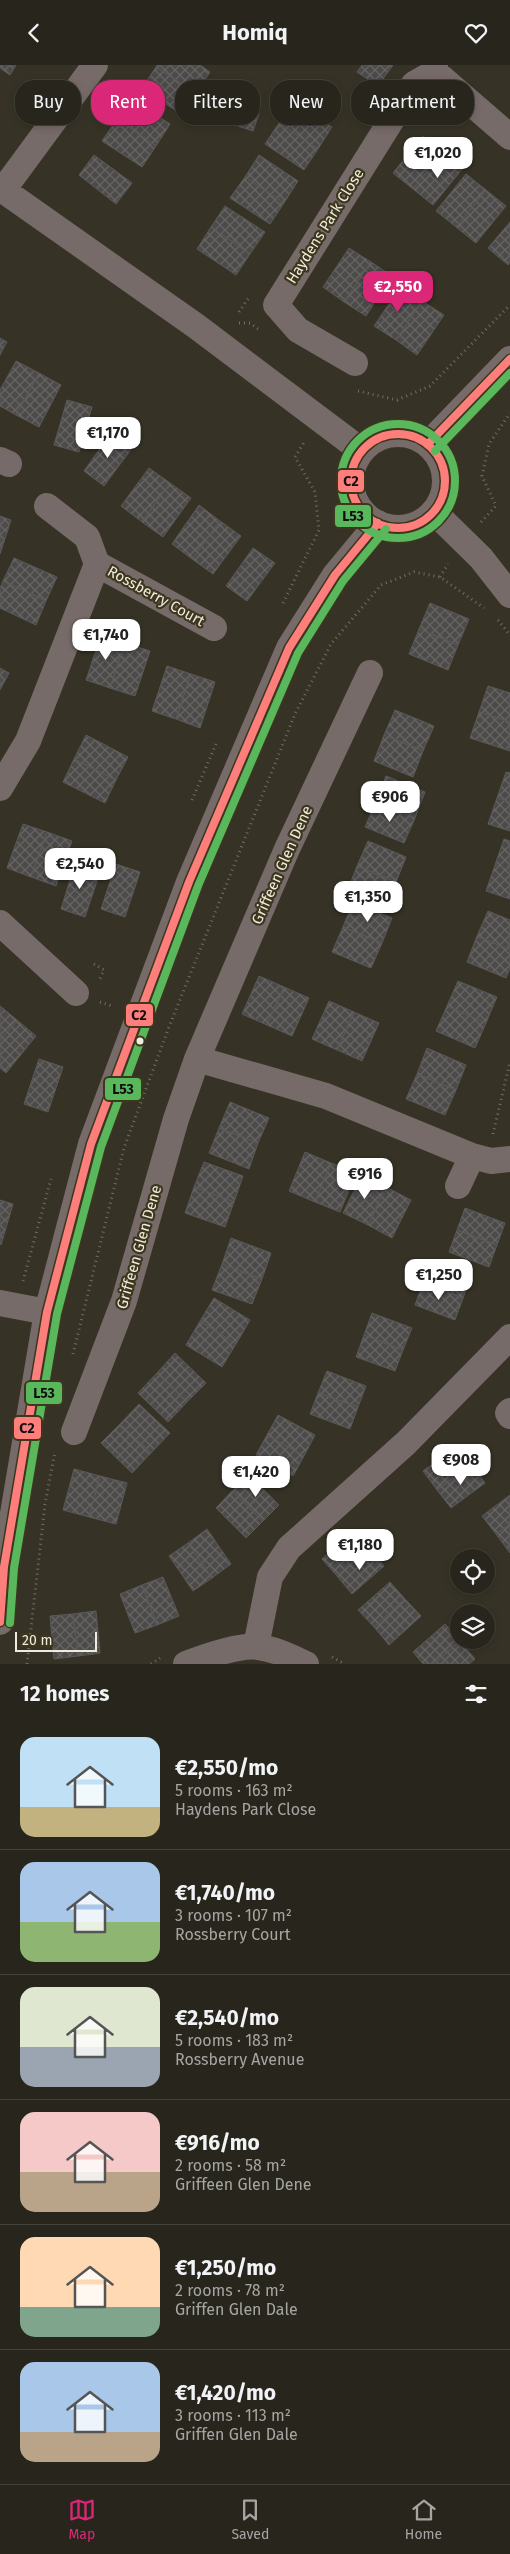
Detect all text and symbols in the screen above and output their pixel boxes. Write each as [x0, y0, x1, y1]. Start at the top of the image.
icon: back [20, 19, 48, 47]
text: Homiq [222, 19, 288, 46]
icon: heart [462, 19, 490, 47]
chip: Buy [15, 80, 81, 125]
chip: Rent [91, 80, 165, 125]
chip: Filters [175, 80, 260, 125]
chip: New [270, 80, 341, 125]
chip: Apartment [351, 80, 474, 125]
pin: €1,020 [397, 137, 479, 179]
text: €1,020 [415, 143, 461, 162]
street label: Haydens Park Close [282, 165, 368, 287]
pin: €2,550 [357, 271, 439, 313]
text: €2,550 [374, 277, 422, 296]
pin: €1,170 [67, 417, 149, 459]
text: €1,170 [87, 423, 129, 442]
line badge: C2 [337, 469, 365, 493]
text: C2 [343, 473, 359, 490]
line badge: L53 [334, 504, 372, 528]
text: L53 [342, 508, 364, 525]
street label: Rossberry Court [104, 562, 208, 630]
pin: €1,740 [65, 619, 147, 661]
text: €1,740 [83, 625, 129, 644]
pin: €906 [360, 781, 420, 823]
text: €906 [372, 787, 408, 806]
street label: Griffeen Glen Dene [248, 803, 316, 927]
pin: €2,540 [39, 847, 121, 890]
text: €2,540 [56, 854, 104, 873]
pin: €1,350 [327, 881, 409, 923]
text: €1,350 [345, 887, 391, 906]
line badge: C2 [125, 1003, 154, 1027]
text: C2 [131, 1007, 147, 1024]
unlabelled marker [135, 1036, 145, 1046]
line badge: L53 [104, 1077, 142, 1101]
text: L53 [112, 1081, 134, 1098]
pin: €916 [335, 1157, 395, 1200]
text: €916 [348, 1164, 382, 1183]
street label: Griffeen Glen Dene [113, 1183, 165, 1311]
pin: €1,250 [398, 1259, 480, 1301]
text: €1,250 [416, 1265, 462, 1284]
line badge: L53 [25, 1381, 63, 1405]
text: L53 [33, 1385, 55, 1402]
line badge: C2 [13, 1416, 42, 1440]
text: C2 [19, 1420, 35, 1437]
pin: €908 [431, 1443, 491, 1486]
text: €908 [443, 1450, 479, 1469]
pin: €1,420 [215, 1455, 297, 1498]
text: €1,420 [233, 1462, 279, 1481]
pin: €1,180 [319, 1529, 401, 1571]
text: €1,180 [338, 1535, 382, 1554]
map controls [450, 1549, 495, 1649]
button: locate [450, 1549, 495, 1594]
button: layers [450, 1604, 495, 1649]
scale bar [15, 1629, 98, 1652]
text: 20 m [22, 1632, 52, 1649]
icon: filters [462, 1680, 490, 1708]
text: 12 homes [20, 1681, 109, 1707]
text: €2,550/mo [175, 1755, 278, 1781]
icon: home [60, 1757, 120, 1817]
text: 5 rooms · 163 m² [175, 1781, 293, 1800]
text: Haydens Park Close [175, 1800, 316, 1819]
text: €1,740/mo [175, 1880, 275, 1906]
icon: home [60, 1882, 120, 1942]
text: 3 rooms · 107 m² [175, 1906, 292, 1925]
text: Rossberry Court [175, 1925, 291, 1944]
text: €2,540/mo [175, 2005, 279, 2031]
icon: home [60, 2007, 120, 2067]
text: 5 rooms · 183 m² [175, 2031, 293, 2050]
text: Rossberry Avenue [175, 2050, 304, 2069]
text: €916/mo [175, 2130, 260, 2156]
icon: home [60, 2132, 120, 2192]
text: 2 rooms · 58 m² [175, 2156, 286, 2175]
text: Griffeen Glen Dene [175, 2175, 312, 2194]
text: €1,250/mo [175, 2255, 276, 2281]
icon: home [60, 2257, 120, 2317]
text: 2 rooms · 78 m² [175, 2281, 285, 2300]
text: Griffen Glen Dale [175, 2300, 298, 2319]
text: €1,420/mo [175, 2380, 276, 2406]
icon: home [60, 2382, 120, 2442]
text: 3 rooms · 113 m² [175, 2406, 291, 2425]
text: Griffen Glen Dale [175, 2425, 298, 2444]
tab: Map [68, 2496, 96, 2543]
tab: Saved [231, 2496, 269, 2543]
tab: Home [405, 2496, 442, 2543]

